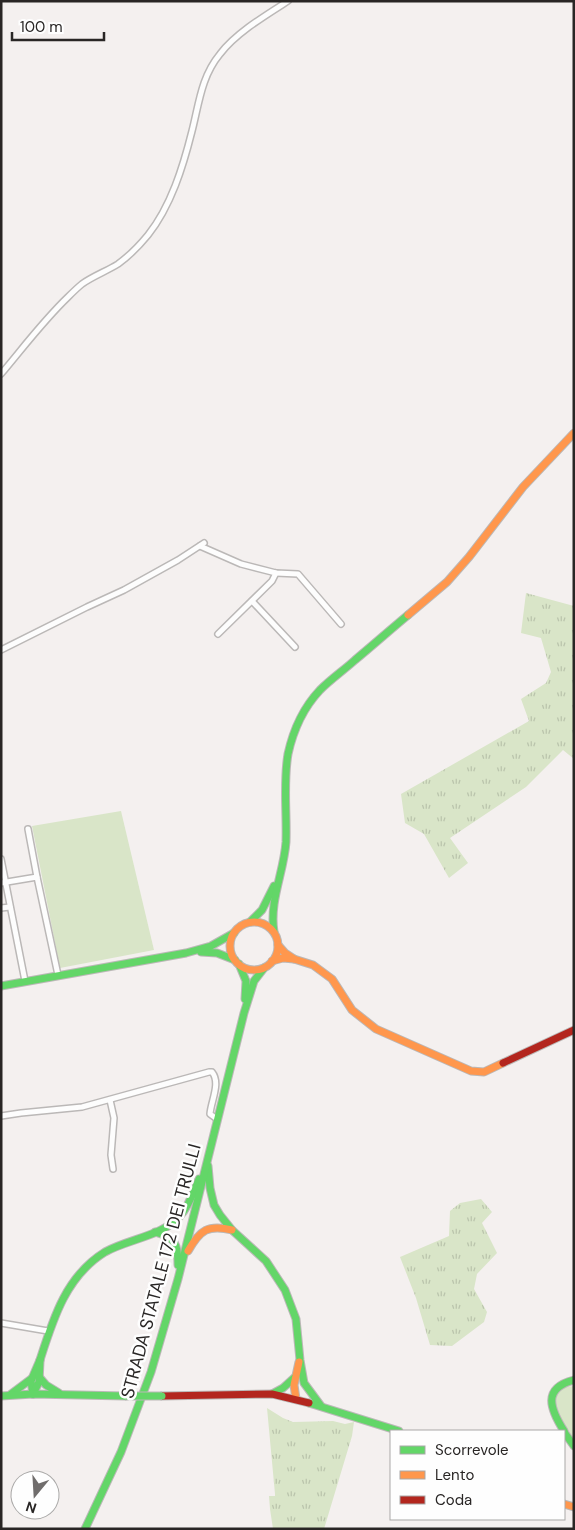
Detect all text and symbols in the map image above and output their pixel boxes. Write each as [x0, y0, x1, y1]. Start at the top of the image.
scale bar [12, 10, 105, 42]
text: 100 m [20, 17, 63, 37]
street label: STRADA STATALE 172 DEI TRULLI [115, 1141, 207, 1401]
legend [390, 1430, 565, 1520]
text: Scorrevole [435, 1440, 509, 1460]
text: Lento [435, 1465, 474, 1485]
north arrow [10, 1470, 60, 1520]
text: Coda [435, 1490, 472, 1510]
text: N [23, 1497, 39, 1518]

